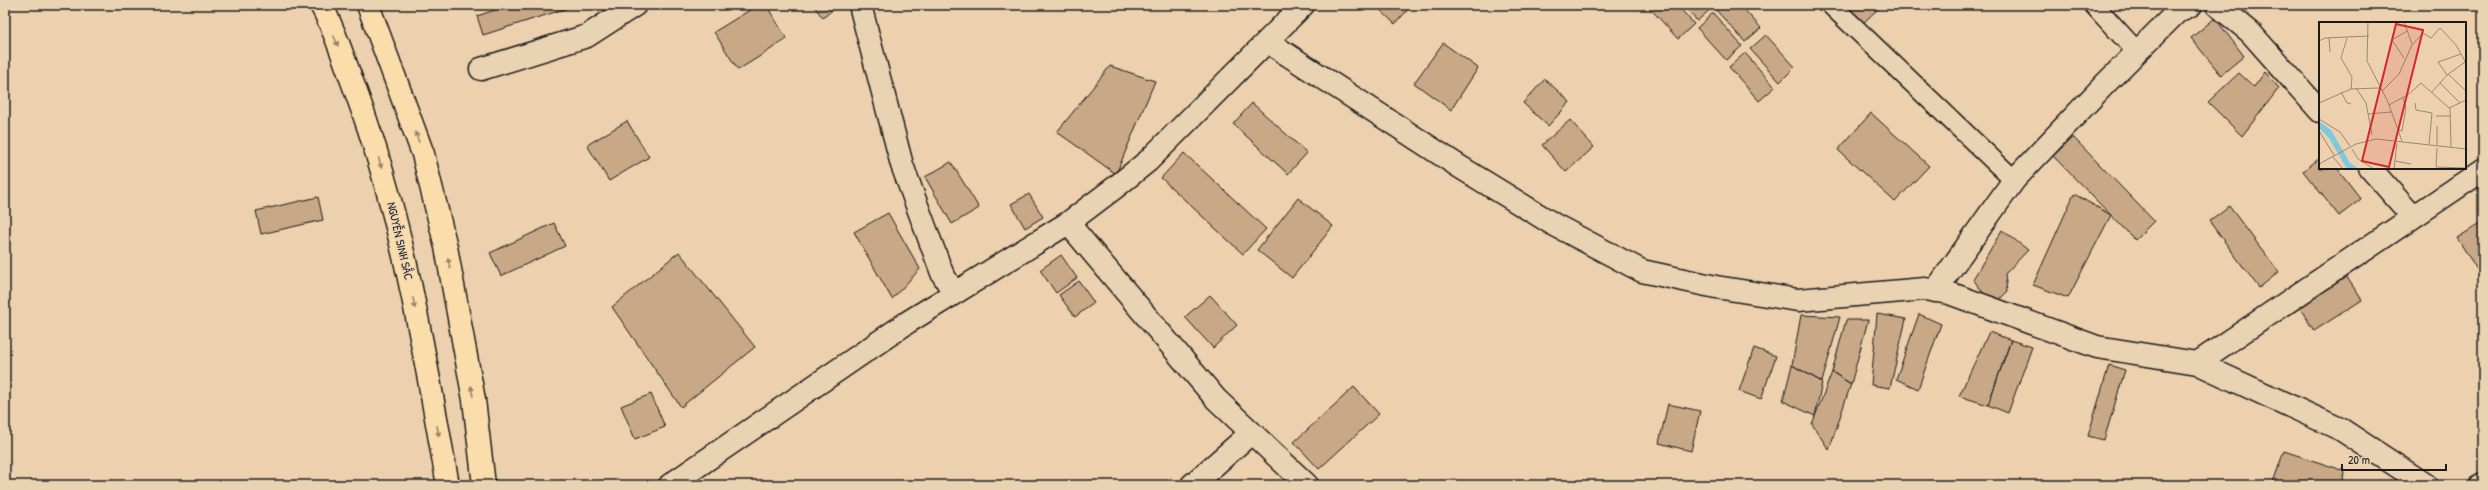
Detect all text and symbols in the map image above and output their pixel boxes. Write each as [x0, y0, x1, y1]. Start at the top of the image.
inset map [2319, 22, 2466, 169]
one-way arrow [334, 35, 340, 47]
one-way arrow [414, 131, 420, 143]
one-way arrow [377, 157, 383, 169]
street label: NGUYỄN SINH SẮC [383, 200, 418, 282]
one-way arrow [446, 257, 452, 269]
one-way arrow [412, 297, 418, 309]
one-way arrow [469, 385, 475, 397]
one-way arrow [435, 425, 441, 437]
scale bar [2342, 446, 2446, 472]
text: 20 m [2348, 451, 2370, 468]

